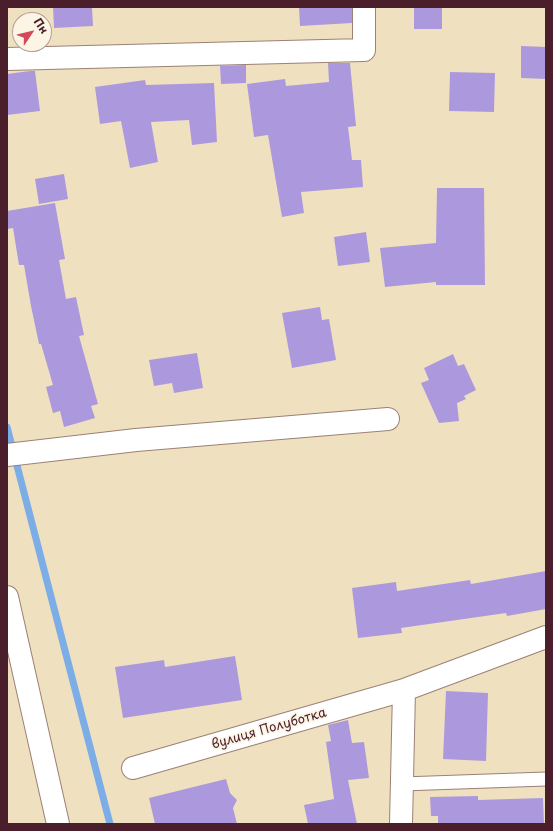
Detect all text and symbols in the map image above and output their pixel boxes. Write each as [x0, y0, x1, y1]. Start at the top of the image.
north arrow [12, 12, 52, 52]
text: Пн [30, 14, 53, 37]
street label: вулиця Полуботка [210, 705, 328, 753]

